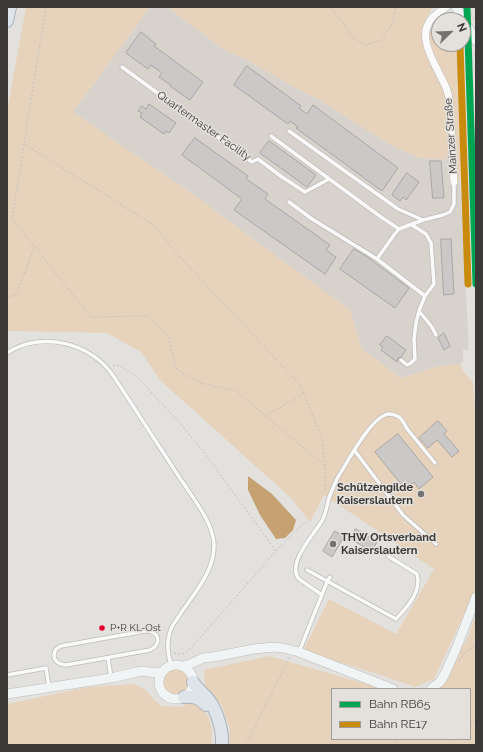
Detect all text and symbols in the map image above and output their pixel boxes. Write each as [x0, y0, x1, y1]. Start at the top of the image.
north arrow [431, 12, 471, 52]
text: N [454, 21, 469, 34]
street label: Quartermaster Facility [154, 89, 254, 163]
street label: Mainzer Straße [442, 98, 460, 174]
place label: Schützengilde Kaiserslautern [337, 481, 413, 507]
marker: Schützengilde Kaiserslautern [416, 489, 426, 499]
place label: THW Ortsverband Kaiserslautern [341, 531, 436, 557]
marker: THW Ortsverband Kaiserslautern [328, 539, 338, 549]
place label: P+R KL-Ost [110, 622, 161, 634]
marker: P+R KL-Ost [97, 623, 107, 633]
legend [331, 688, 471, 740]
text: Bahn RB65 [369, 697, 430, 711]
text: Bahn RE17 [369, 717, 427, 731]

